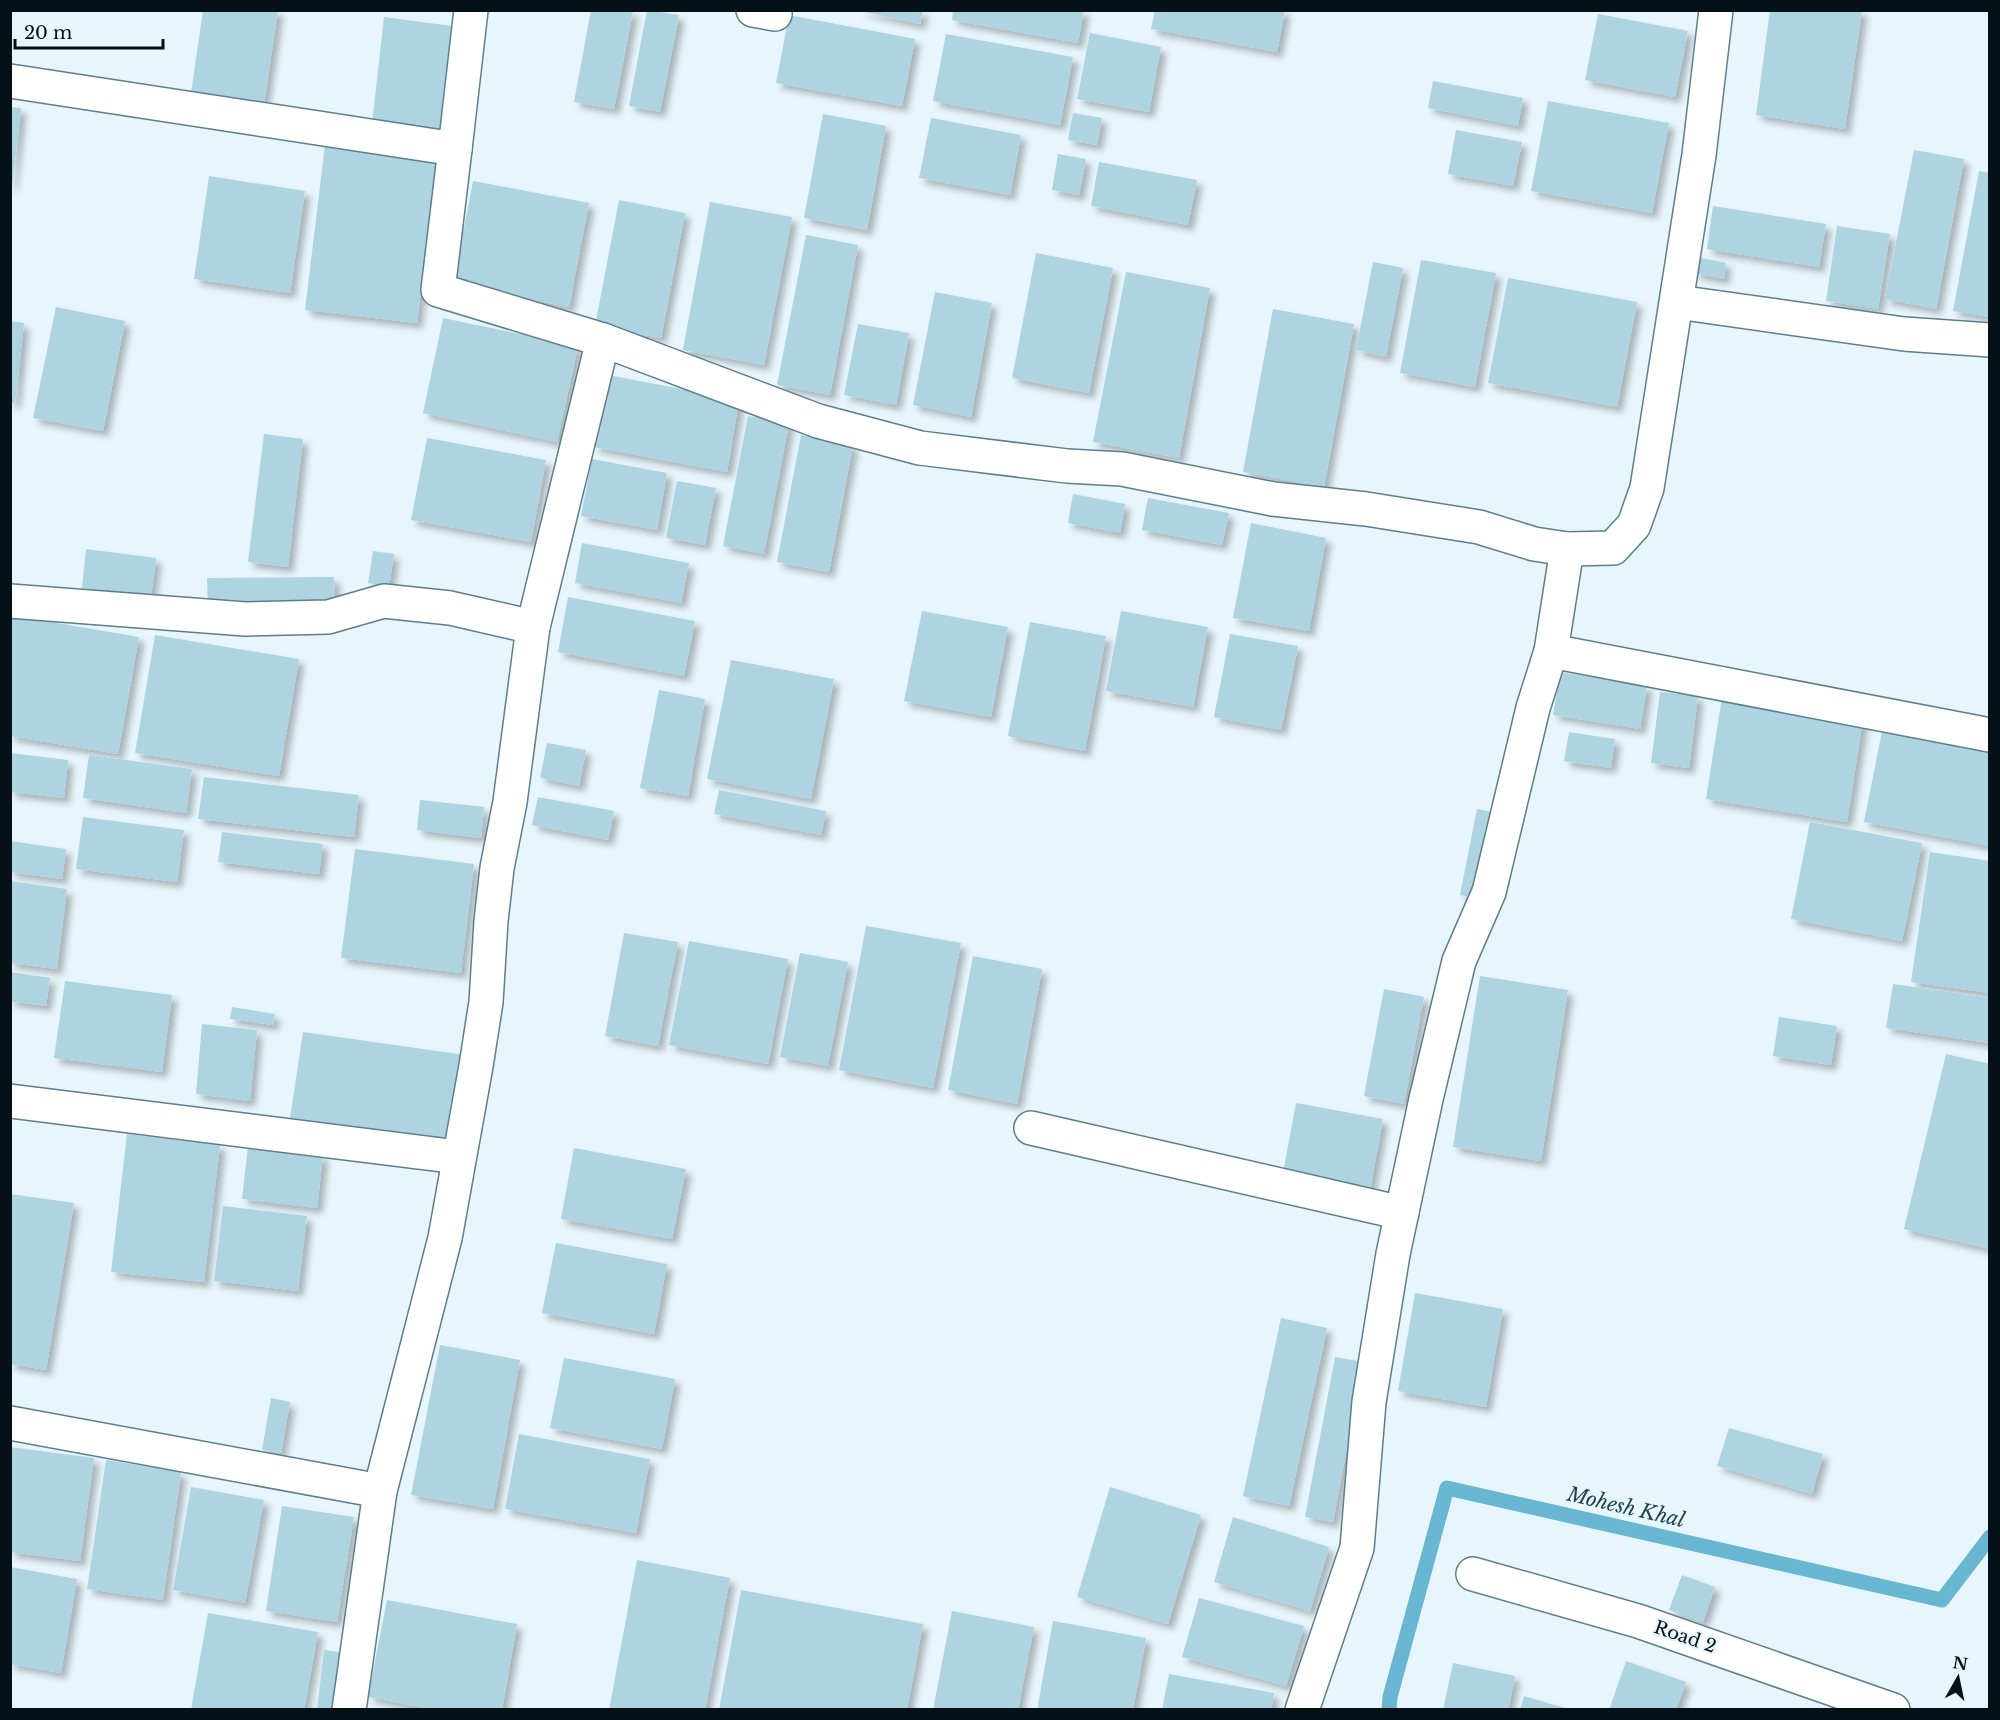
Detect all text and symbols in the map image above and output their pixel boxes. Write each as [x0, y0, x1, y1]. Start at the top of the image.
scale bar [15, 12, 164, 50]
text: 20 m [24, 22, 72, 44]
water label: Mohesh Khal [1564, 1482, 1688, 1532]
street label: Road 2 [1651, 1616, 1719, 1658]
north arrow [1928, 1648, 1988, 1708]
text: N [1951, 1652, 1969, 1674]

